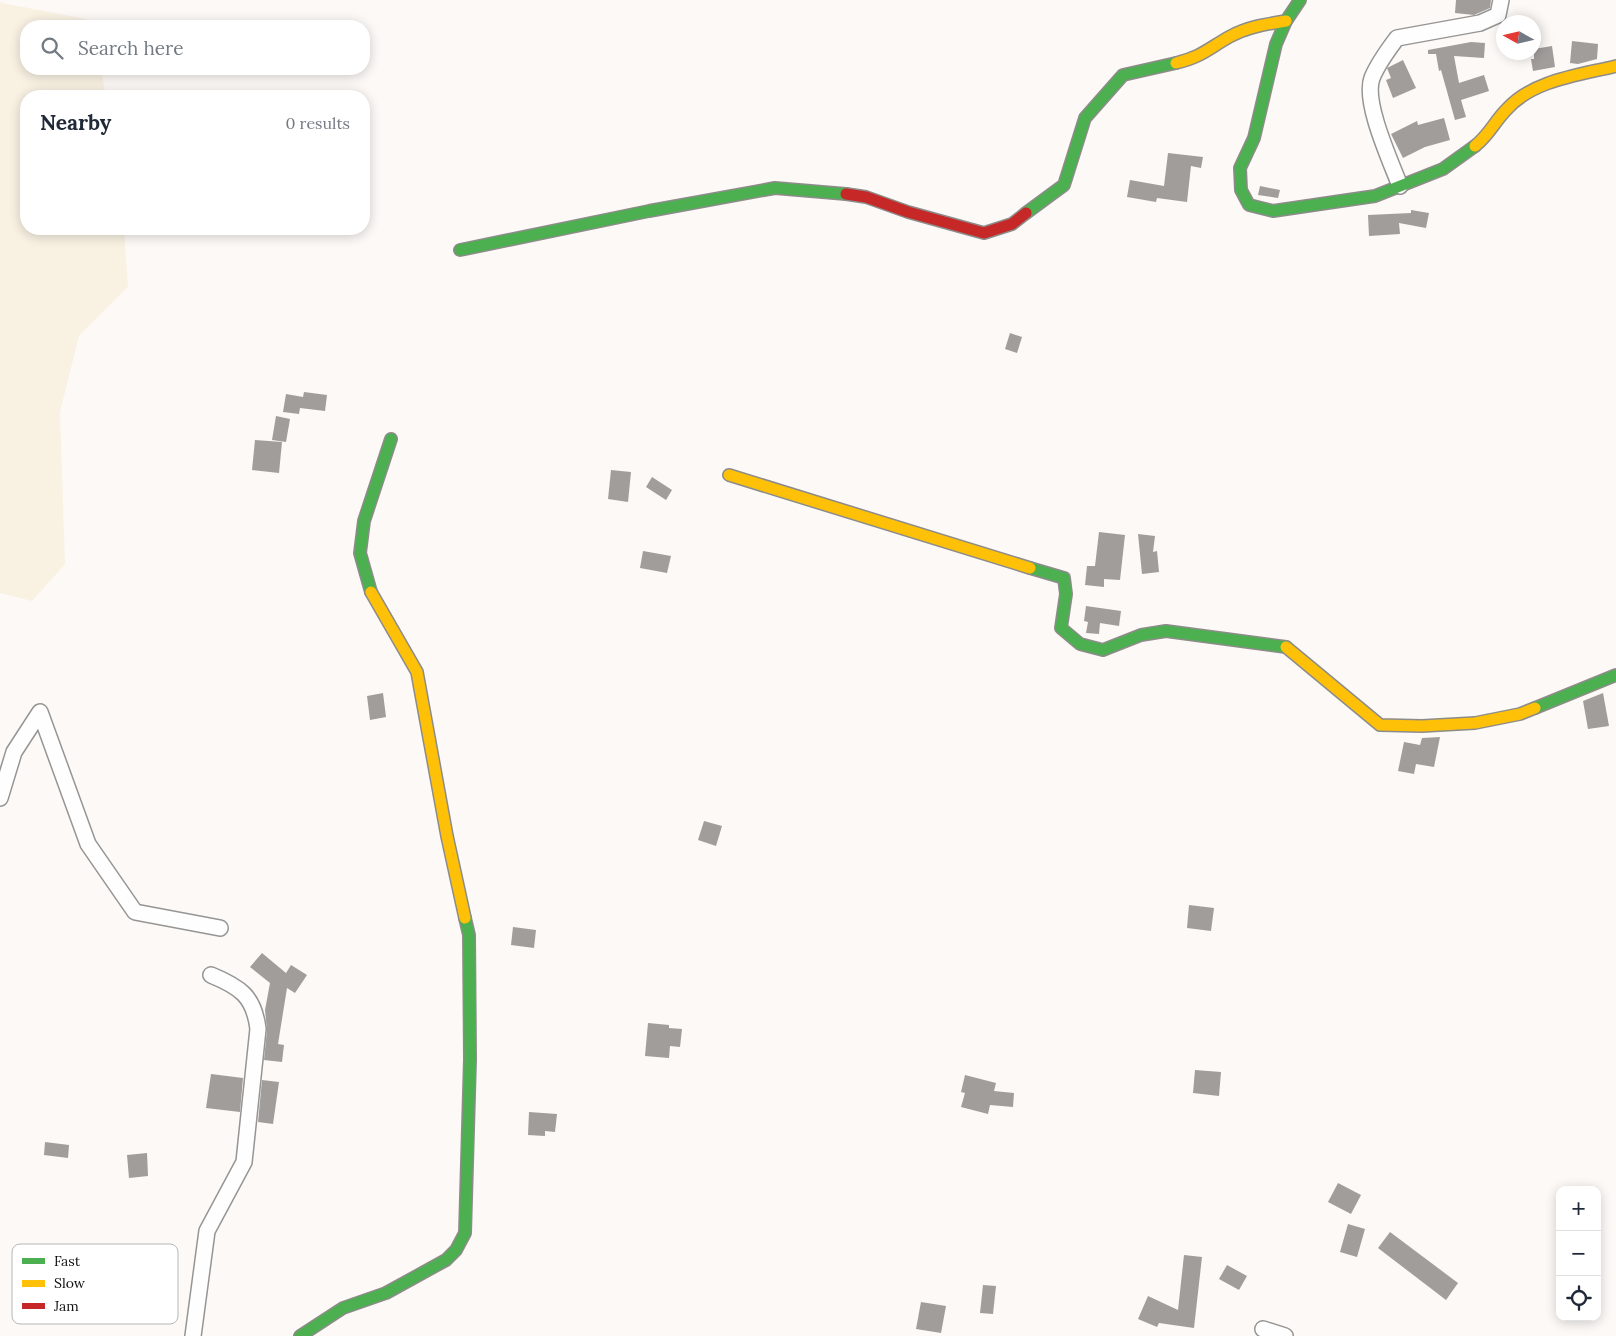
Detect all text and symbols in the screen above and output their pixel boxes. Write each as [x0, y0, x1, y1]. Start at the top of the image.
north arrow [1496, 15, 1541, 60]
search box [20, 20, 370, 75]
icon: search [38, 34, 66, 62]
text: Search here [78, 36, 184, 60]
text: Nearby [40, 109, 111, 136]
text: 0 results [285, 113, 350, 133]
map controls [1556, 1186, 1601, 1321]
button: + [1556, 1186, 1601, 1231]
button: − [1556, 1231, 1601, 1276]
legend [12, 1244, 178, 1324]
text: Fast [54, 1252, 81, 1270]
text: Slow [54, 1274, 86, 1292]
button: locate [1556, 1276, 1601, 1321]
text: Jam [53, 1297, 79, 1315]

